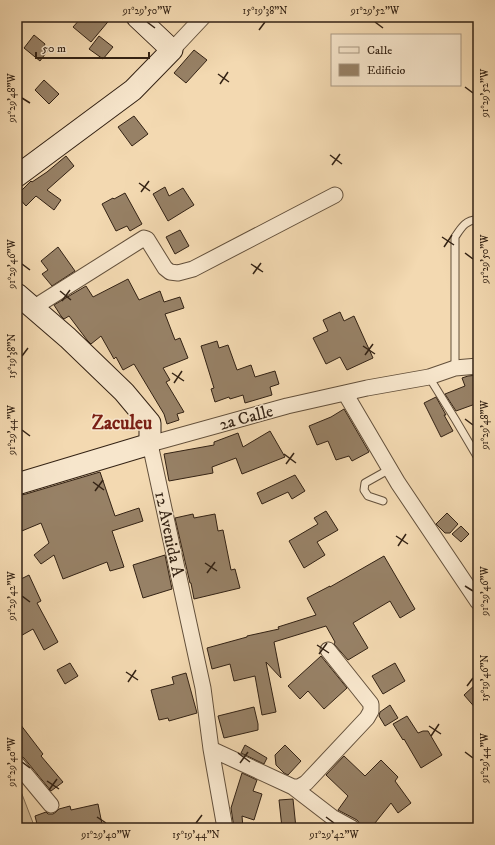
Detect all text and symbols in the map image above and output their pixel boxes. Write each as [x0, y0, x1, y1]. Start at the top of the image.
text: 91°29'50"W [122, 5, 172, 17]
text: 15°19'38"N [243, 5, 287, 17]
text: 91°29'52"W [350, 5, 400, 17]
scale bar [36, 34, 149, 60]
legend [331, 34, 461, 86]
text: 50 m [42, 41, 66, 56]
text: Calle [367, 43, 392, 58]
text: Edificio [367, 63, 406, 78]
text: 91°29'52"W [479, 68, 491, 118]
text: 91°29'48"W [6, 73, 18, 124]
text: 91°29'50"W [479, 234, 491, 284]
text: 91°29'46"W [6, 238, 18, 290]
text: 15°19'38"N [6, 334, 18, 378]
street label: 2a Calle [217, 400, 276, 436]
text: 91°29'48"W [479, 400, 491, 451]
text: 91°29'44"W [6, 404, 18, 456]
district label: Zaculeu [92, 412, 152, 435]
street label: 12 Avenida A [149, 490, 189, 579]
text: 91°29'46"W [479, 565, 491, 617]
text: 91°29'42"W [6, 571, 18, 622]
text: 15°19'46"N [479, 654, 491, 702]
text: 91°29'44"W [479, 732, 491, 784]
text: 91°29'40"W [6, 736, 18, 788]
text: 91°29'40"W [80, 829, 132, 841]
text: 15°19'44"N [172, 829, 220, 841]
text: 91°29'42"W [308, 829, 359, 841]

